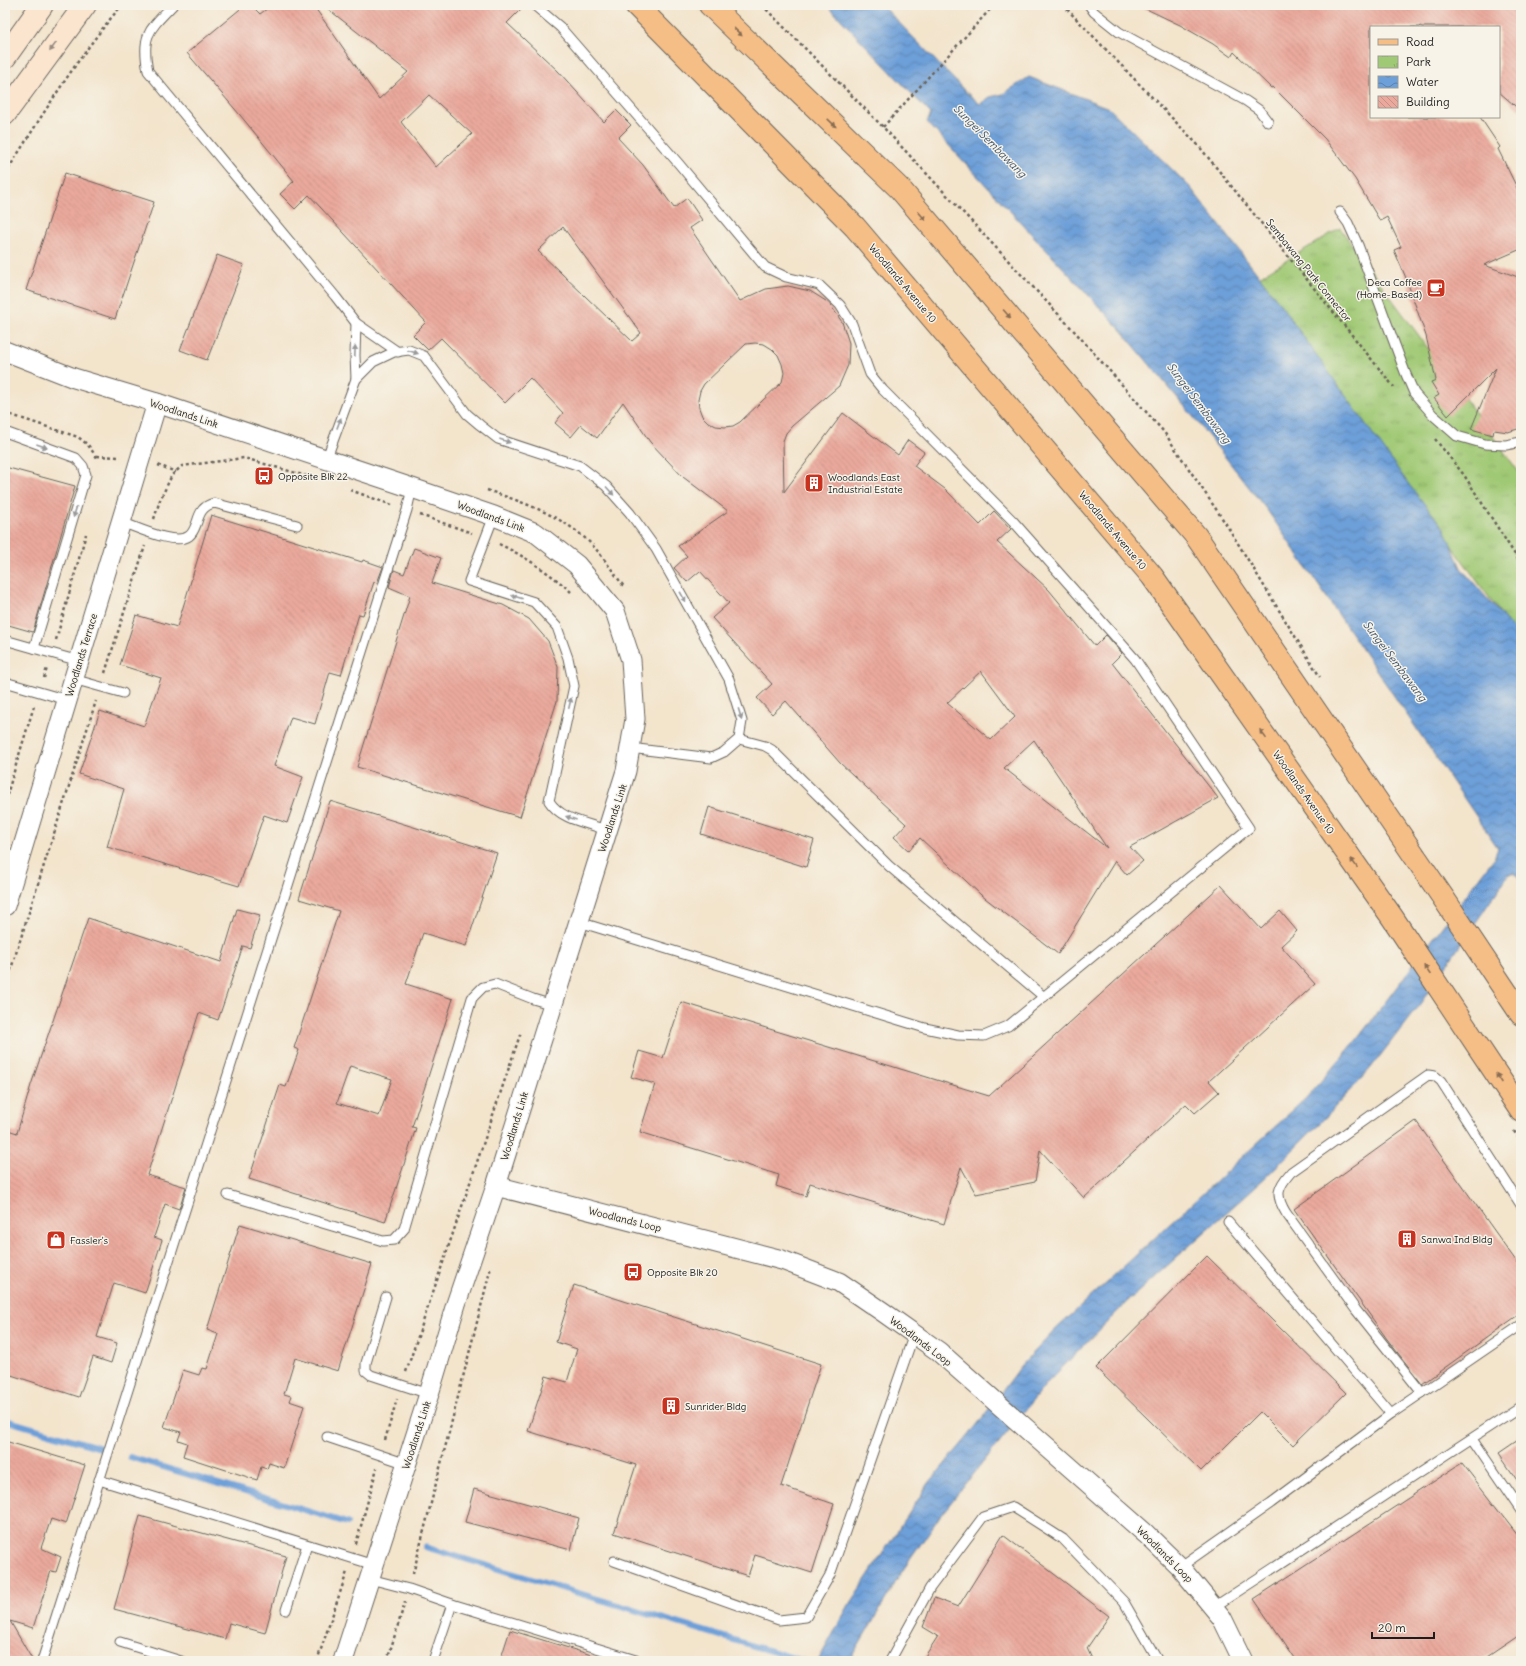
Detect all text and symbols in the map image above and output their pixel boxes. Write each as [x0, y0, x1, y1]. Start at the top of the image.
legend [1370, 26, 1500, 118]
one-way arrow [733, 27, 743, 37]
text: Road [1406, 34, 1434, 49]
one-way arrow [49, 42, 57, 53]
text: Park [1406, 54, 1431, 69]
text: Water [1406, 74, 1439, 89]
text: Building [1406, 94, 1450, 109]
water label: Sungei Sembawang [951, 102, 1030, 181]
one-way arrow [827, 118, 837, 128]
one-way arrow [918, 210, 927, 221]
street label: Sembawang Park Connector [1263, 216, 1354, 324]
street label: Woodlands Avenue 10 [866, 241, 939, 325]
place label: Deca Coffee (Home-Based) [1357, 276, 1422, 301]
cafe icon: Deca Coffee (Home-Based) [1425, 277, 1447, 299]
one-way arrow [1002, 309, 1011, 320]
one-way arrow [352, 344, 358, 357]
one-way arrow [408, 349, 420, 355]
water label: Sungei Sembawang [1164, 360, 1234, 447]
street label: Woodlands Link [148, 396, 220, 431]
one-way arrow [337, 417, 343, 429]
one-way arrow [499, 438, 511, 444]
one-way arrow [36, 443, 48, 449]
bus stop icon: Opposite Blk 22 [253, 465, 275, 487]
place label: Opposite Blk 22 [278, 470, 348, 483]
place label: Woodlands East Industrial Estate [828, 471, 903, 496]
building icon: Woodlands East Industrial Estate [803, 472, 825, 494]
one-way arrow [605, 486, 614, 495]
street label: Woodlands Avenue 10 [1076, 488, 1149, 572]
street label: Woodlands Link [455, 498, 526, 535]
one-way arrow [72, 506, 78, 518]
one-way arrow [680, 591, 687, 603]
one-way arrow [511, 594, 523, 600]
street label: Woodlands Terrace [63, 612, 100, 698]
water label: Sungei Sembawang [1360, 618, 1430, 705]
one-way arrow [567, 697, 573, 709]
one-way arrow [737, 708, 743, 720]
one-way arrow [1259, 728, 1267, 739]
street label: Woodlands Avenue 10 [1270, 748, 1337, 837]
street label: Woodlands Link [595, 782, 630, 854]
one-way arrow [565, 815, 577, 821]
one-way arrow [1350, 858, 1358, 868]
one-way arrow [1423, 965, 1431, 975]
one-way arrow [1495, 1073, 1503, 1083]
street label: Woodlands Link [498, 1090, 531, 1162]
street label: Woodlands Loop [587, 1204, 663, 1235]
building icon: Sanwa Ind Bldg [1396, 1228, 1418, 1250]
shop icon: Fassler's [45, 1229, 67, 1251]
place label: Sanwa Ind Bldg [1421, 1233, 1493, 1246]
place label: Fassler's [70, 1234, 109, 1247]
bus stop icon: Opposite Blk 20 [622, 1261, 644, 1283]
place label: Opposite Blk 20 [647, 1266, 718, 1279]
street label: Woodlands Loop [887, 1314, 955, 1369]
building icon: Sunrider Bldg [660, 1395, 682, 1417]
street label: Woodlands Link [399, 1399, 434, 1471]
place label: Sunrider Bldg [685, 1400, 746, 1413]
street label: Woodlands Loop [1134, 1523, 1196, 1586]
scale bar [1372, 1614, 1434, 1640]
text: 20 m [1378, 1620, 1406, 1635]

